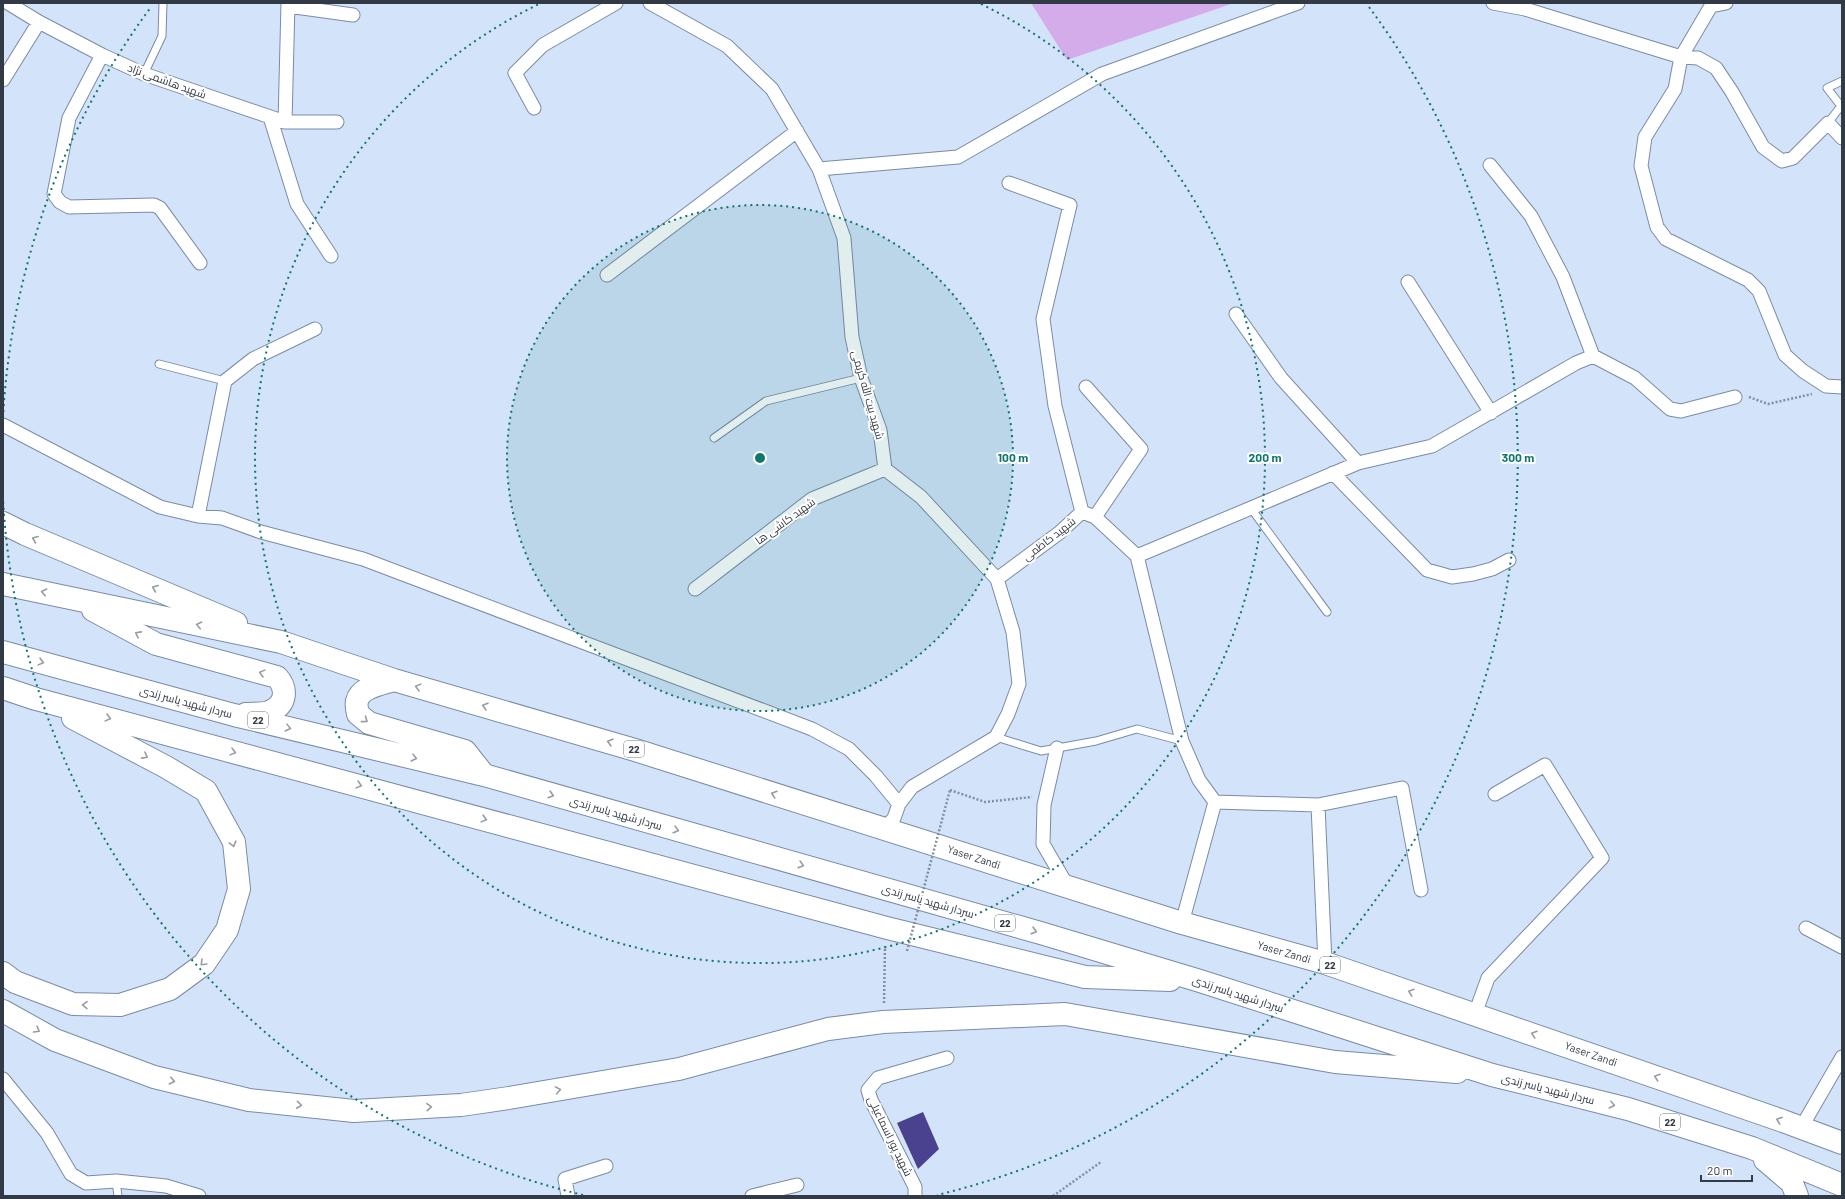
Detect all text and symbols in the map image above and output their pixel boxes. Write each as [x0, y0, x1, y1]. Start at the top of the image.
street label: شهید هاشمی نژاد [126, 60, 208, 102]
street label: شهید بیت الله کریمی [849, 349, 888, 441]
text: 100 m [998, 450, 1028, 464]
text: 200 m [1249, 450, 1281, 464]
text: 300 m [1502, 450, 1534, 464]
centre of rings [753, 451, 767, 465]
street label: شهید کاشی ها [752, 495, 818, 547]
street label: شهید کاظمی [1020, 514, 1078, 564]
one-way arrow [32, 535, 39, 543]
one-way arrow [152, 585, 159, 593]
one-way arrow [41, 589, 47, 597]
one-way arrow [195, 621, 202, 629]
one-way arrow [135, 632, 142, 639]
one-way arrow [37, 657, 44, 666]
one-way arrow [259, 669, 265, 677]
street label: سردار شهید یاسر زندی [138, 683, 234, 721]
one-way arrow [414, 683, 421, 692]
one-way arrow [482, 702, 489, 711]
road number: 22 [248, 712, 268, 728]
one-way arrow [104, 713, 111, 722]
one-way arrow [361, 715, 368, 722]
one-way arrow [285, 723, 291, 731]
one-way arrow [607, 738, 614, 747]
road number: 22 [624, 741, 644, 757]
one-way arrow [230, 747, 237, 756]
one-way arrow [141, 751, 148, 759]
one-way arrow [411, 754, 418, 762]
one-way arrow [356, 781, 362, 789]
one-way arrow [547, 790, 554, 799]
one-way arrow [771, 791, 778, 799]
street label: سردار شهید یاسر زندی [568, 793, 664, 833]
one-way arrow [481, 814, 488, 823]
one-way arrow [672, 825, 679, 834]
one-way arrow [229, 840, 237, 847]
street label: Yaser Zandi [946, 842, 1003, 871]
one-way arrow [797, 860, 804, 869]
street label: سردار شهید یاسر زندی [880, 881, 976, 921]
road number: 22 [995, 915, 1015, 931]
one-way arrow [1030, 926, 1037, 935]
street label: Yaser Zandi [1256, 938, 1313, 965]
road number: 22 [1320, 957, 1340, 973]
one-way arrow [200, 959, 208, 966]
street label: سردار شهید یاسر زندی [1190, 973, 1286, 1015]
one-way arrow [1407, 989, 1414, 997]
one-way arrow [82, 1001, 88, 1009]
one-way arrow [33, 1025, 40, 1032]
one-way arrow [1530, 1030, 1537, 1039]
street label: Yaser Zandi [1563, 1038, 1619, 1069]
street label: سردار شهید یاسر زندی [1500, 1071, 1596, 1107]
one-way arrow [1653, 1073, 1660, 1081]
one-way arrow [168, 1077, 175, 1085]
one-way arrow [554, 1086, 561, 1095]
street label: شهید پور اسماعیلی [864, 1094, 916, 1178]
one-way arrow [296, 1100, 302, 1109]
one-way arrow [1608, 1100, 1615, 1109]
one-way arrow [426, 1102, 432, 1111]
road number: 22 [1660, 1114, 1680, 1130]
one-way arrow [1776, 1116, 1783, 1124]
scale bar [1701, 1157, 1752, 1183]
text: 20 m [1707, 1163, 1733, 1177]

